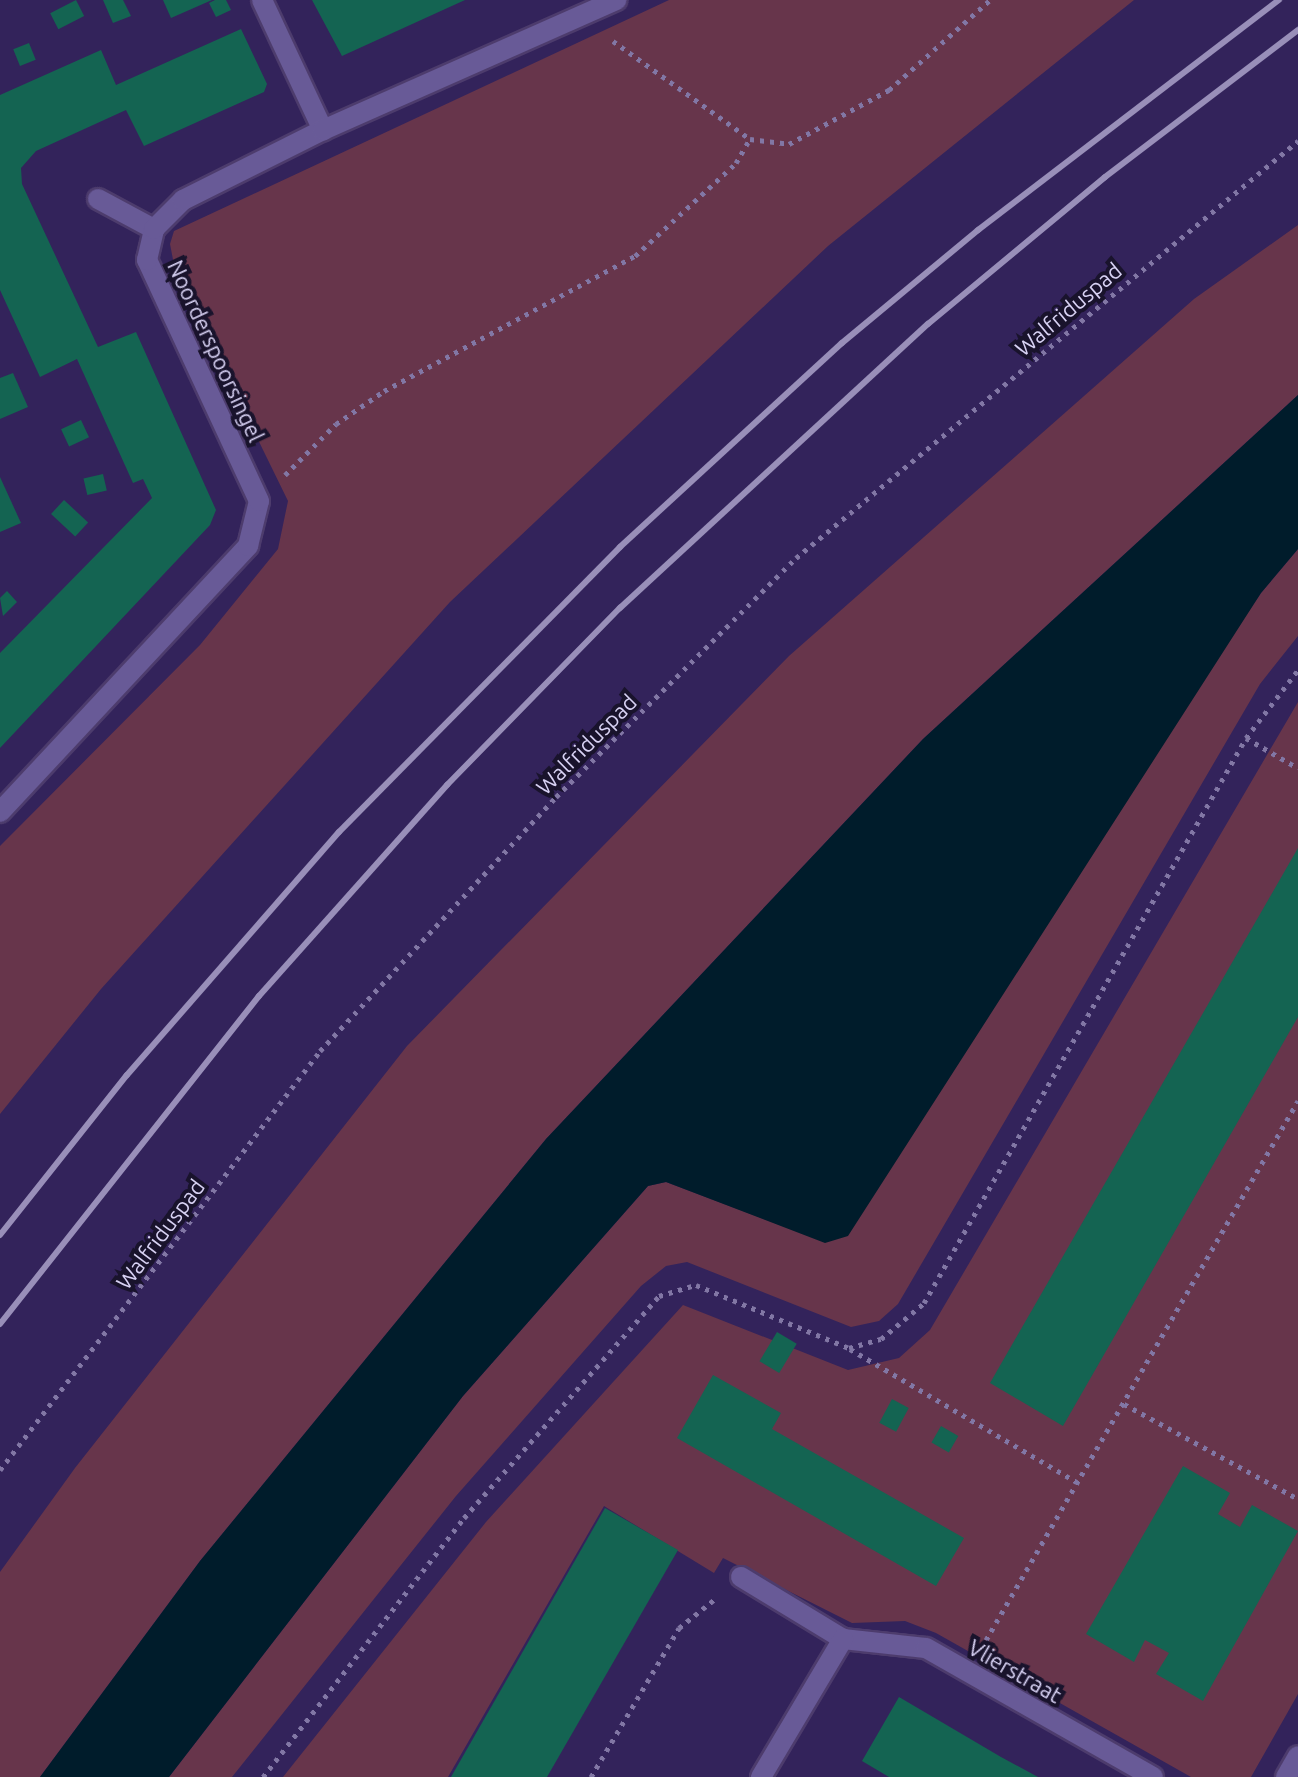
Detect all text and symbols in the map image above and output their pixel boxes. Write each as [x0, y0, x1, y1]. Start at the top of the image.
street label: Noorderspoorsingel [162, 256, 270, 446]
street label: Walfriduspad [1009, 257, 1127, 361]
street label: Walfriduspad [530, 688, 642, 800]
street label: Walfriduspad [110, 1174, 210, 1294]
street label: Vlierstraat [964, 1634, 1066, 1708]

